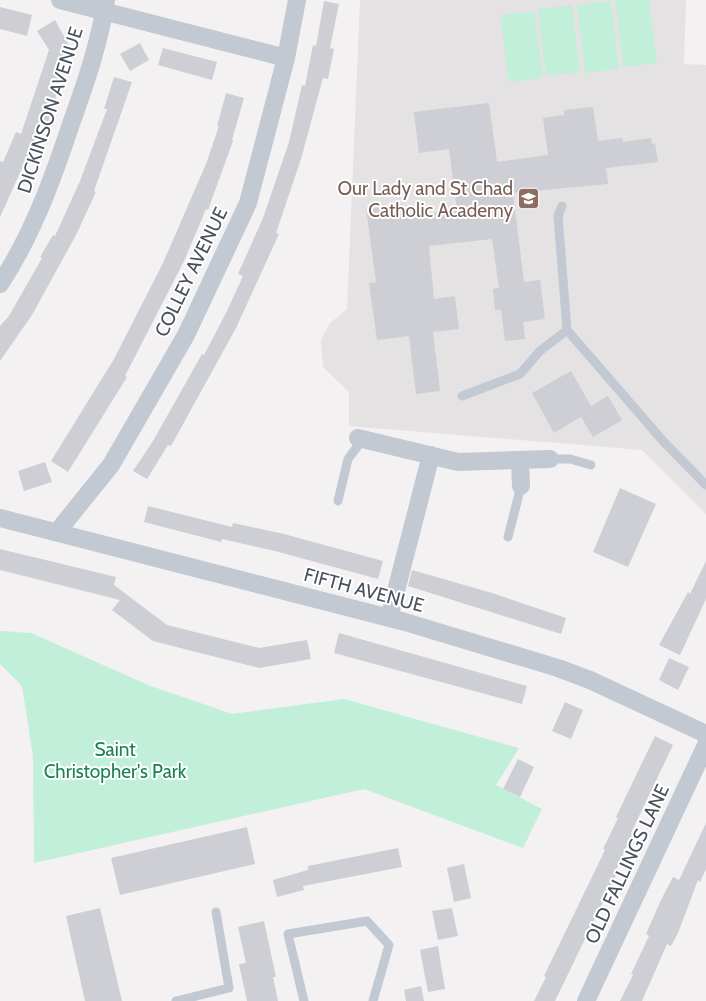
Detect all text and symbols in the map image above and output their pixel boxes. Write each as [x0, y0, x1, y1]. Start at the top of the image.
street label: DICKINSON AVENUE [12, 24, 88, 196]
place label: Our Lady and St Chad Catholic Academy [337, 177, 513, 222]
school or university icon: Our Lady and St Chad Catholic Academy [517, 187, 541, 211]
street label: COLLEY AVENUE [150, 203, 232, 341]
street label: FIFTH AVENUE [302, 563, 426, 617]
park label: Saint Christopher's Park [44, 738, 187, 783]
street label: OLD FALLINGS LANE [580, 781, 674, 947]

